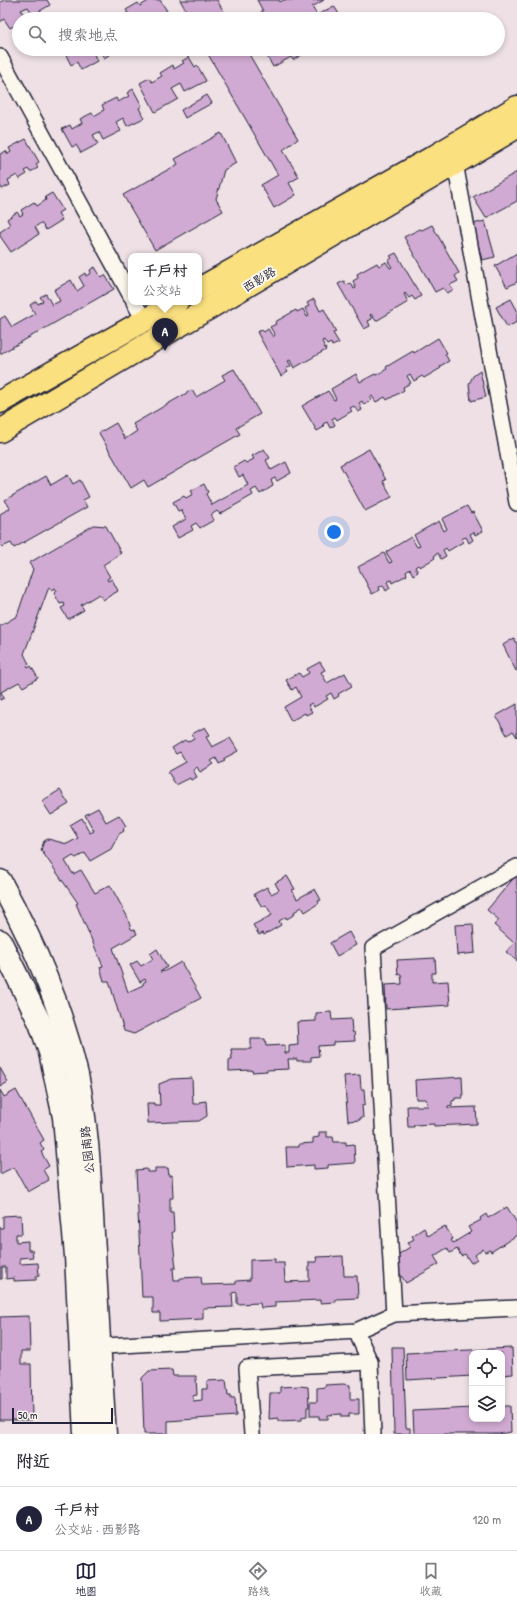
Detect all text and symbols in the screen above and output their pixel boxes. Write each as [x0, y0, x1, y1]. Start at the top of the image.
search box [12, 12, 505, 56]
icon: search [26, 23, 48, 45]
text: 搜索地点 [58, 24, 118, 45]
popup [128, 253, 202, 305]
text: 千户村 [142, 260, 188, 281]
street label: 西影路 [239, 262, 279, 296]
text: 公交站 [142, 281, 182, 299]
pin: A [152, 318, 178, 351]
your location [324, 522, 344, 542]
street label: 公园南路 [76, 1125, 98, 1175]
map controls [469, 1350, 505, 1422]
button: locate [469, 1350, 505, 1386]
button: layers [469, 1386, 505, 1422]
scale bar [12, 1406, 113, 1425]
text: 50 m [18, 1408, 38, 1422]
text: 附近 [16, 1449, 50, 1472]
text: 千户村 [54, 1499, 99, 1520]
text: A [26, 1510, 32, 1528]
text: 120 m [473, 1510, 501, 1528]
text: 公交站 · 西影路 [54, 1520, 141, 1538]
tab: 地图 [75, 1560, 97, 1598]
tab: 路线 [247, 1560, 269, 1598]
tab: 收藏 [420, 1560, 442, 1598]

